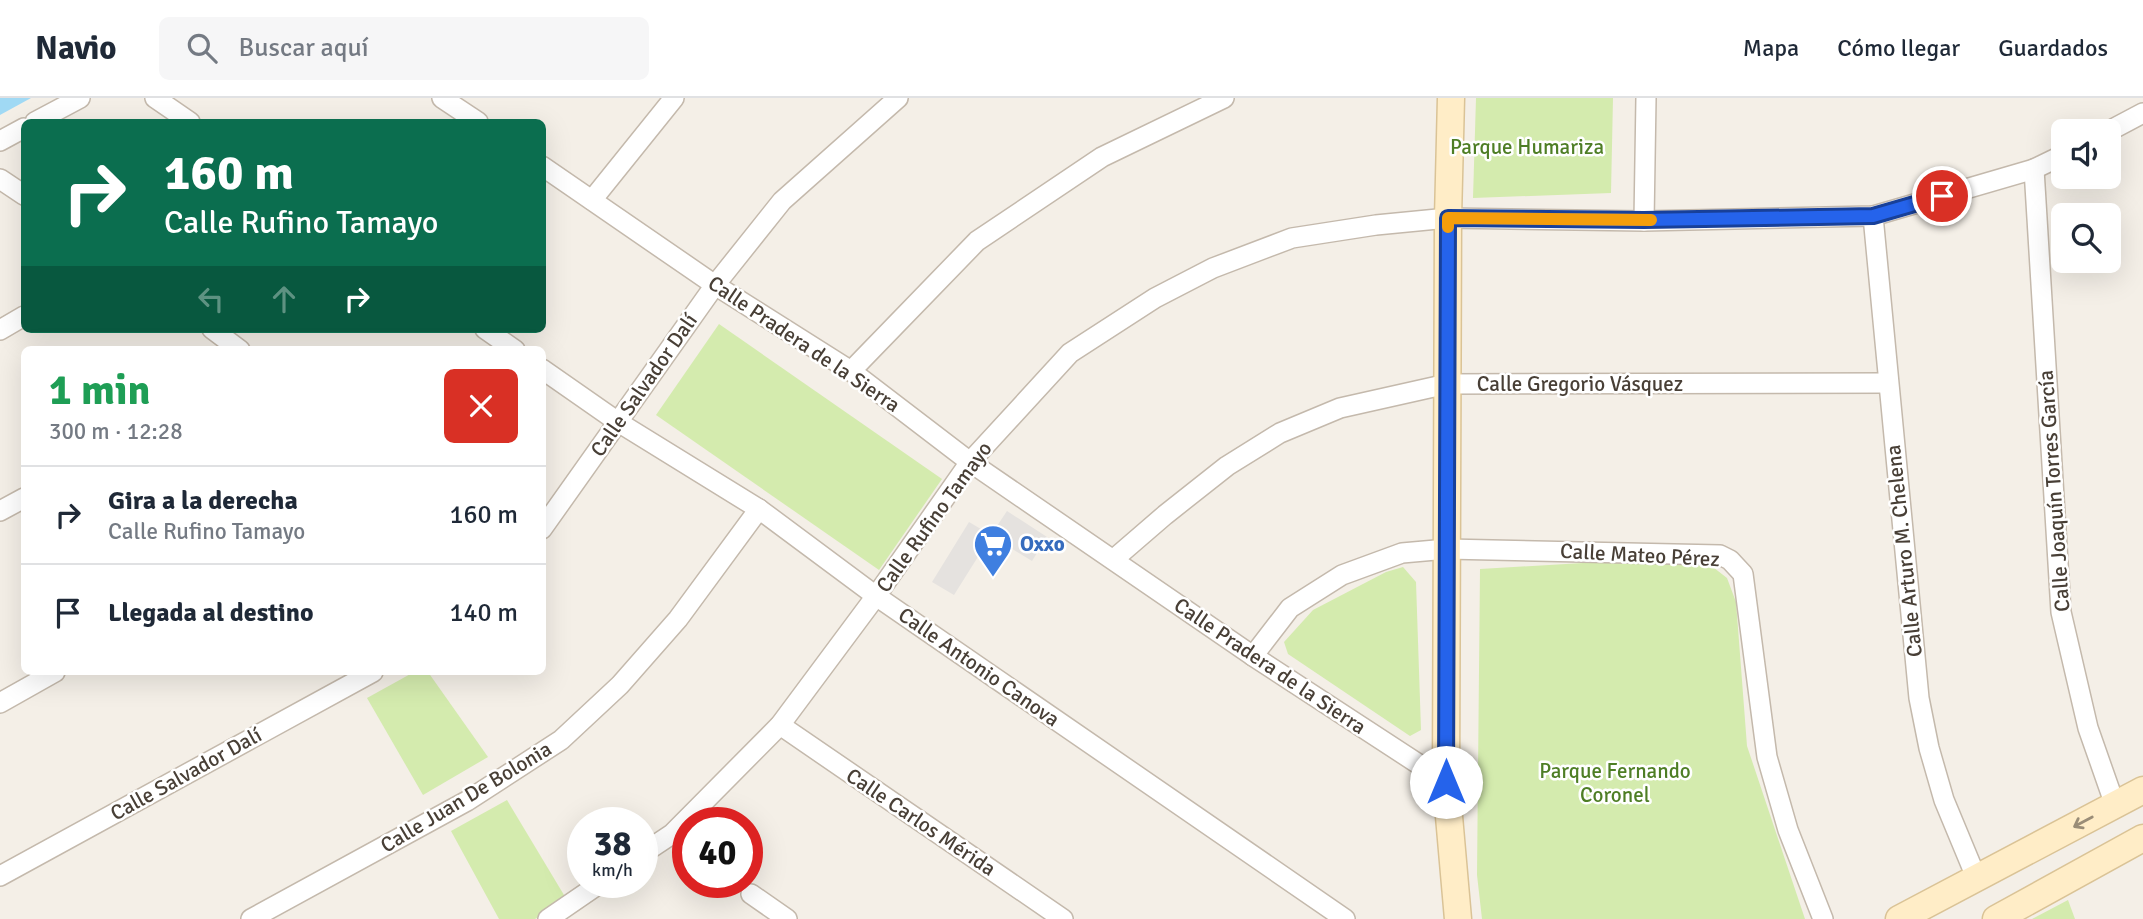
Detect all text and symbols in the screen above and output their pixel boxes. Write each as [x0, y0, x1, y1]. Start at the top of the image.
search box [159, 17, 649, 80]
text: Navio [35, 28, 117, 69]
icon: search [183, 29, 221, 67]
text: Buscar aquí [239, 32, 369, 64]
text: Mapa [1743, 33, 1799, 63]
text: Cómo llegar [1837, 33, 1960, 63]
text: Guardados [1998, 33, 2108, 63]
map controls [2051, 119, 2121, 273]
button: sound [2051, 119, 2121, 189]
park label: Parque Humariza [1450, 134, 1604, 160]
text: 160 m [164, 143, 294, 203]
icon: right [49, 147, 140, 238]
pin [1912, 166, 1972, 226]
icon: arrive [1923, 177, 1961, 215]
text: Calle Rufino Tamayo [164, 203, 438, 242]
button: search [2051, 203, 2121, 273]
street label: Calle Pradera de la Sierra [703, 270, 905, 418]
icon: left [192, 280, 230, 318]
icon: ahead [265, 280, 303, 318]
icon: right [338, 280, 376, 318]
street label: Calle Salvador Dalí [585, 308, 703, 462]
text: 1 min [49, 365, 150, 416]
button: close [444, 369, 518, 443]
street label: Calle Joaquín Torres García [2033, 369, 2075, 613]
street label: Calle Gregorio Vásquez [1477, 371, 1683, 397]
text: 300 m · 12:28 [49, 417, 183, 446]
street label: Calle Rufino Tamayo [871, 437, 997, 597]
street label: Calle Arturo M. Chelena [1880, 444, 1928, 658]
text: Gira a la derecha [108, 485, 298, 517]
icon: right [49, 496, 87, 534]
text: 160 m [449, 499, 518, 531]
text: Calle Rufino Tamayo [108, 517, 305, 546]
supermarket icon: Oxxo [972, 523, 1014, 578]
place label: Oxxo [1020, 531, 1065, 557]
street label: Calle Mateo Pérez [1559, 538, 1721, 572]
street label: Calle Pradera de la Sierra [1169, 592, 1371, 740]
icon: arrive [49, 594, 87, 632]
text: Llegada al destino [108, 597, 314, 629]
text: 140 m [449, 597, 518, 629]
street label: Calle Antonio Canova [893, 602, 1065, 732]
street label: Calle Salvador Dalí [106, 722, 266, 826]
street label: Calle Juan De Bolonia [376, 736, 556, 858]
position arrow [1409, 745, 1483, 819]
park label: Parque Fernando Coronel [1539, 758, 1691, 808]
street label: Calle Carlos Mérida [841, 762, 1001, 882]
speed limit sign: 40 [672, 807, 763, 898]
one-way arrow [2073, 815, 2093, 829]
text: 38 [594, 822, 631, 865]
text: km/h [592, 859, 633, 881]

